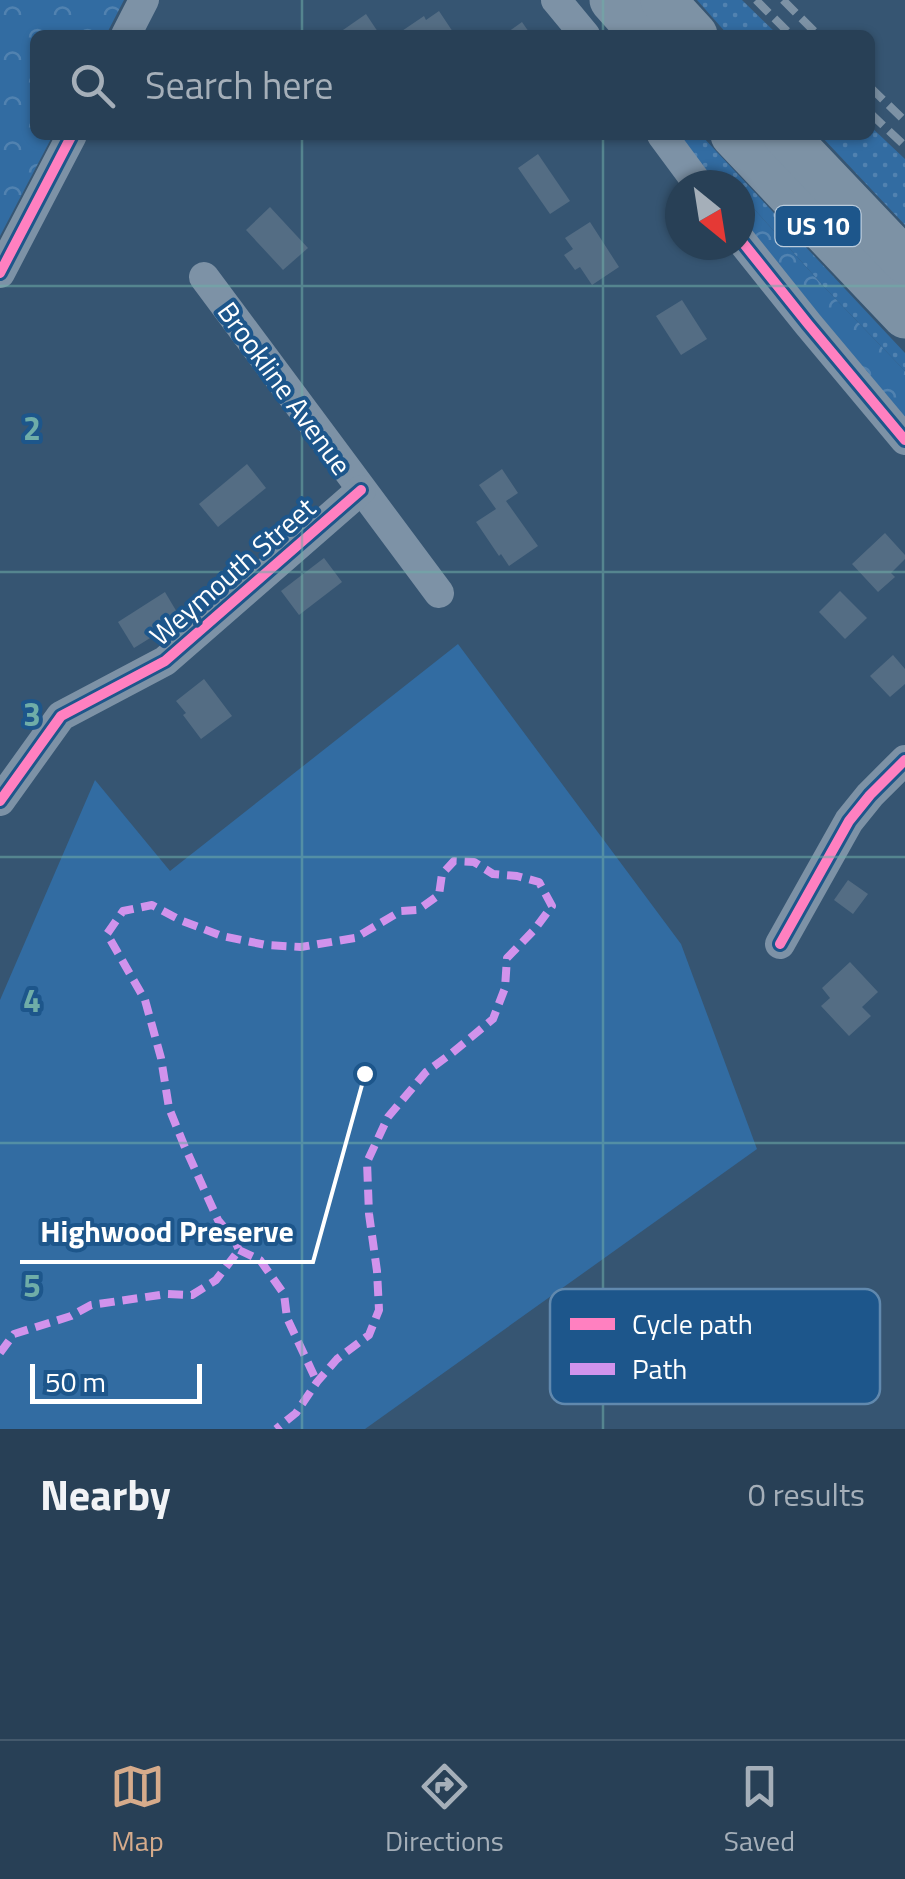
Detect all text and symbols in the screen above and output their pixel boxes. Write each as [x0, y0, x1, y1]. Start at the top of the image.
search box [30, 30, 875, 140]
text: Search here [145, 56, 333, 114]
icon: search [65, 58, 120, 113]
north arrow [665, 170, 755, 260]
road number: US 10 [776, 206, 860, 246]
street label: Brookline Avenue [207, 292, 363, 484]
text: 2 [23, 404, 41, 452]
street label: Weymouth Street [139, 486, 325, 655]
text: 3 [23, 690, 41, 738]
text: 4 [23, 976, 41, 1024]
callout: Highwood Preserve [20, 1202, 313, 1262]
text: Highwood Preserve [40, 1208, 294, 1254]
text: 5 [23, 1261, 41, 1309]
legend [550, 1289, 880, 1404]
text: Cycle path [632, 1302, 753, 1345]
text: Path [632, 1347, 687, 1390]
scale bar [30, 1359, 202, 1404]
text: 50 m [45, 1360, 106, 1403]
text: Nearby [40, 1462, 171, 1526]
text: 0 results [748, 1470, 865, 1518]
tab: Map [110, 1759, 165, 1862]
tab: Directions [385, 1759, 504, 1862]
tab: Saved [724, 1759, 795, 1862]

